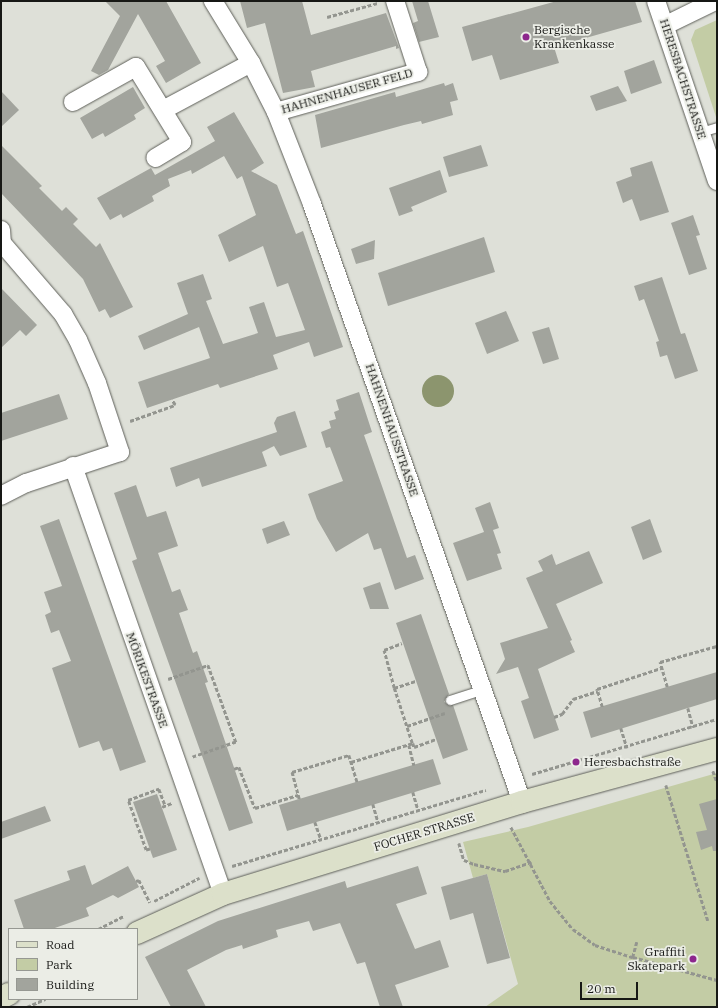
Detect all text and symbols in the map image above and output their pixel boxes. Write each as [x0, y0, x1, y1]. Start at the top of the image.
street label: HERESBACHSTRASSE [657, 17, 709, 141]
place label: Bergische Krankenkasse [534, 23, 614, 51]
marker: Bergische Krankenkasse [521, 32, 531, 42]
street label: HAHNENHAUSER FELD [280, 65, 414, 117]
street label: HAHNENHAUSSTRASSE [362, 362, 422, 498]
street label: MÖRIKESTRASSE [123, 630, 171, 730]
place label: Heresbachstraße [584, 755, 681, 769]
marker: Heresbachstraße [571, 757, 581, 767]
street label: FOCHER STRASSE [372, 810, 476, 854]
legend [8, 928, 138, 1000]
text: Road [46, 937, 75, 952]
place label: Graffiti Skatepark [627, 945, 685, 973]
marker: Graffiti Skatepark [688, 954, 698, 964]
text: Park [46, 957, 72, 972]
scale bar [582, 974, 640, 1000]
text: Building [46, 977, 94, 992]
text: 20 m [587, 981, 616, 996]

